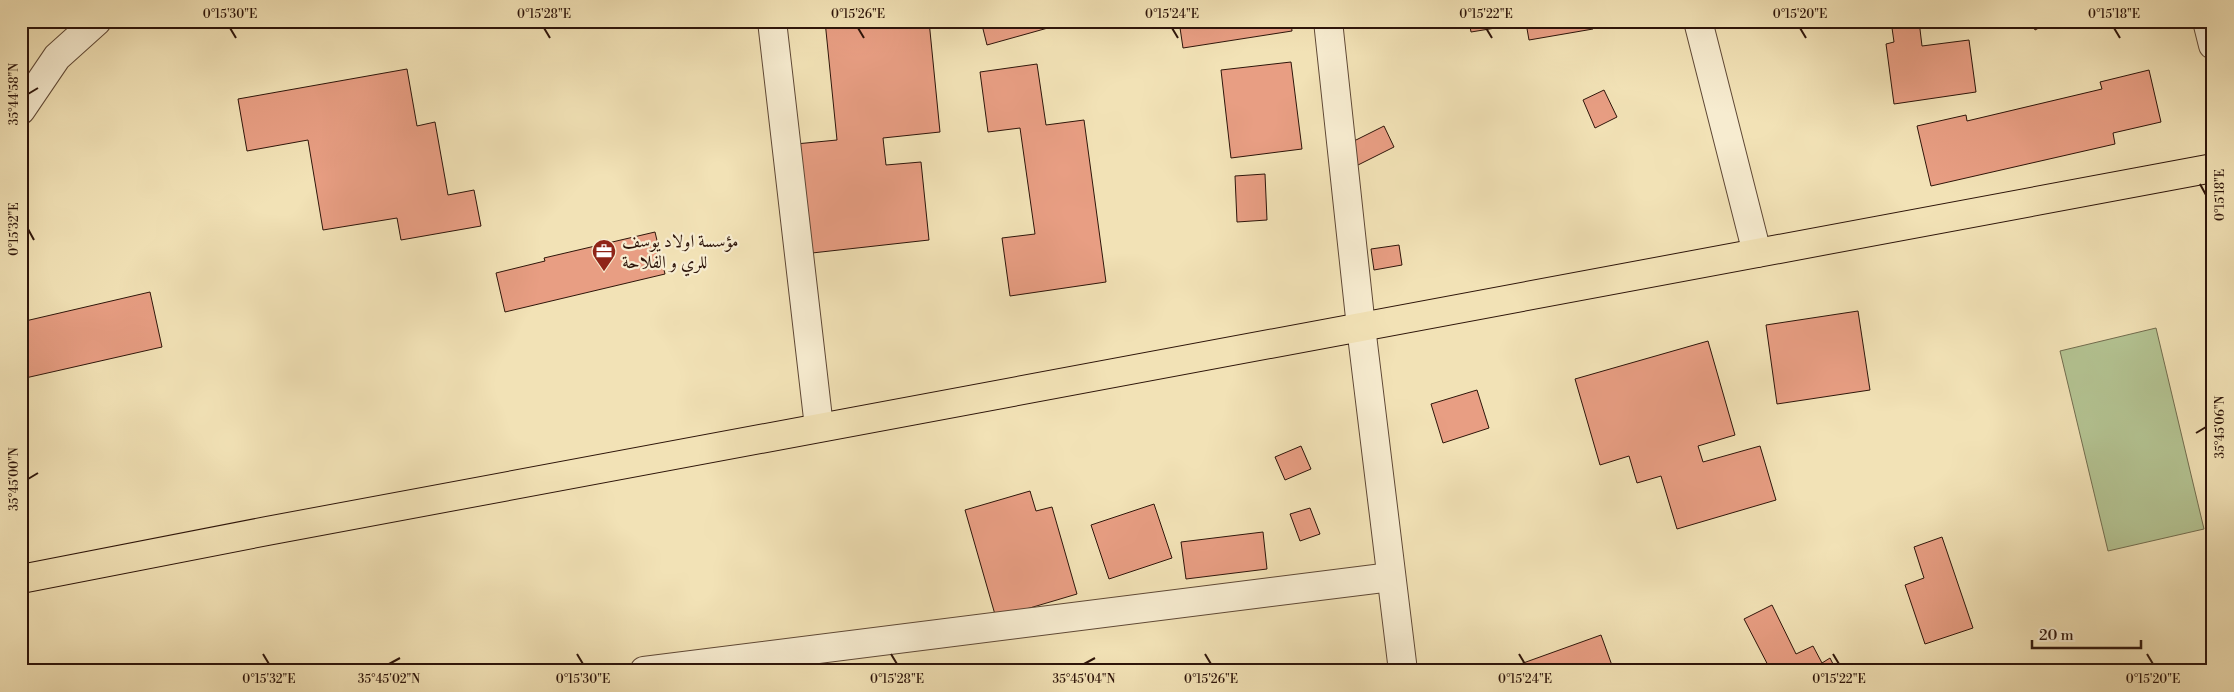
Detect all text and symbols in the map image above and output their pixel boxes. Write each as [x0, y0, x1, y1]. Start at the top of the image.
text: 0°15'30"E [203, 7, 257, 22]
text: 0°15'28"E [517, 7, 571, 22]
text: 0°15'26"E [831, 7, 885, 22]
text: 0°15'24"E [1145, 7, 1199, 22]
text: 0°15'22"E [1459, 7, 1513, 22]
text: 0°15'20"E [1773, 7, 1827, 22]
text: 0°15'18"E [2088, 7, 2140, 22]
text: 35°44'58"N [7, 63, 22, 125]
text: 0°15'18"E [2213, 169, 2228, 221]
text: 0°15'32"E [7, 202, 22, 256]
place label: مؤسسة اولاد يوسف للري و الفلاحة [622, 230, 739, 277]
office icon: مؤسسة اولاد يوسف للري و الفلاحة [591, 238, 617, 272]
text: 35°45'06"N [2213, 395, 2228, 458]
text: 35°45'00"N [7, 447, 22, 511]
scale bar [2032, 617, 2140, 649]
text: 20 m [2039, 626, 2074, 645]
text: 0°15'32"E [242, 672, 296, 687]
text: 35°45'02"N [358, 672, 420, 687]
text: 0°15'30"E [556, 672, 610, 687]
text: 0°15'28"E [870, 672, 924, 687]
text: 35°45'04"N [1053, 672, 1115, 687]
text: 0°15'26"E [1184, 672, 1238, 687]
text: 0°15'24"E [1498, 672, 1552, 687]
text: 0°15'22"E [1812, 672, 1866, 687]
text: 0°15'20"E [2126, 672, 2180, 687]

